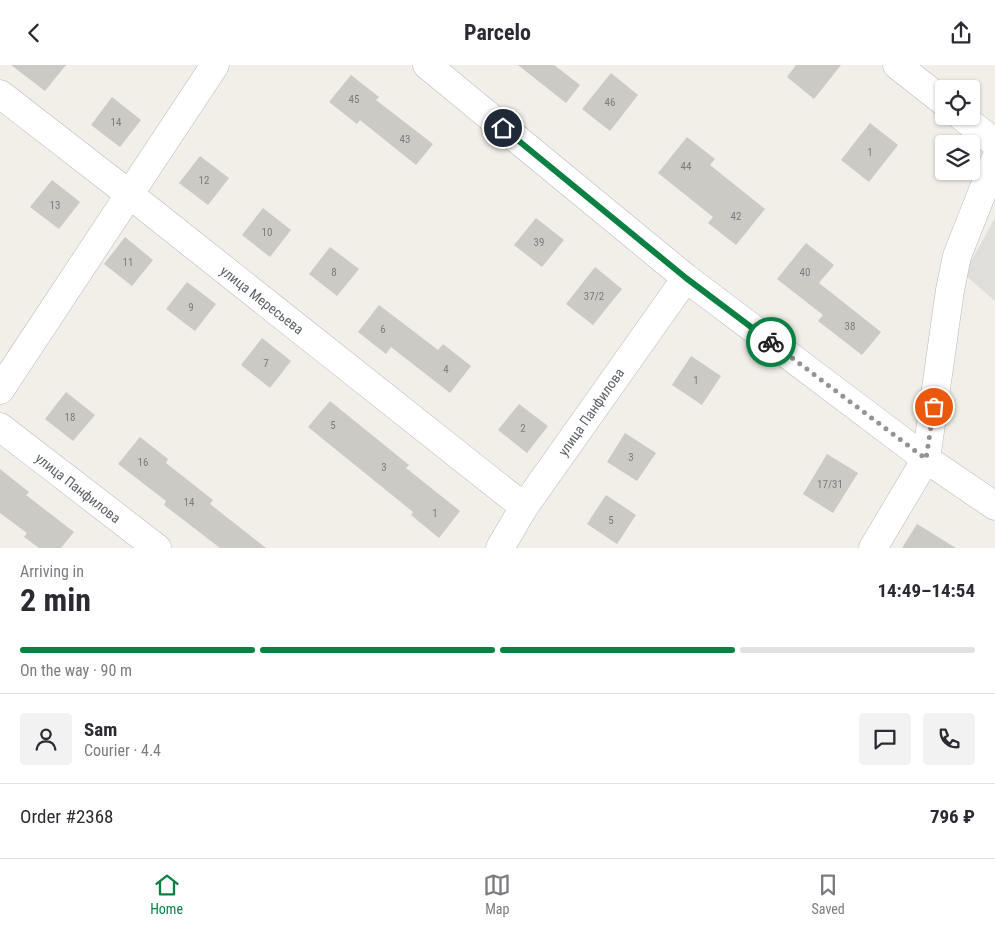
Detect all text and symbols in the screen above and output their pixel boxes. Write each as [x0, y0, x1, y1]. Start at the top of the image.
icon: back [20, 19, 48, 47]
icon: share [947, 19, 975, 47]
text: Parcelo [464, 20, 531, 45]
map controls [935, 80, 980, 180]
button: locate [935, 80, 980, 125]
house number: 45 [349, 93, 359, 106]
house number: 46 [605, 96, 615, 109]
pin [482, 107, 524, 149]
icon: home [489, 114, 517, 142]
house number: 14 [111, 116, 122, 129]
house number: 43 [400, 133, 410, 146]
button: layers [935, 135, 980, 180]
house number: 1 [867, 146, 873, 159]
house number: 44 [681, 160, 692, 173]
house number: 12 [199, 174, 209, 187]
house number: 13 [50, 199, 60, 212]
house number: 42 [731, 210, 741, 223]
house number: 10 [262, 226, 272, 239]
house number: 39 [534, 236, 544, 249]
house number: 11 [123, 256, 133, 269]
street label: улица Мересьева [217, 263, 307, 337]
house number: 8 [331, 266, 337, 279]
house number: 40 [800, 266, 810, 279]
house number: 37/2 [584, 290, 604, 303]
house number: 9 [188, 301, 194, 314]
courier [746, 317, 796, 367]
house number: 38 [845, 320, 855, 333]
house number: 6 [380, 323, 386, 336]
icon: bike [757, 328, 785, 356]
house number: 7 [263, 357, 269, 370]
house number: 4 [443, 363, 449, 376]
street label: улица Панфилова [555, 365, 627, 459]
house number: 1 [693, 374, 699, 387]
pin [913, 386, 955, 428]
icon: bag [920, 393, 948, 421]
house number: 18 [65, 411, 75, 424]
house number: 5 [330, 419, 336, 432]
house number: 2 [520, 422, 526, 435]
street label: улица Панфилова [32, 450, 124, 526]
house number: 3 [628, 451, 634, 464]
house number: 16 [138, 456, 148, 469]
house number: 3 [381, 461, 387, 474]
house number: 17/31 [817, 478, 843, 491]
house number: 14 [184, 496, 195, 509]
house number: 1 [432, 507, 438, 520]
house number: 5 [608, 514, 614, 527]
text: Arriving in [20, 562, 84, 581]
text: 14:49–14:54 [877, 579, 975, 602]
text: 2 min [20, 581, 91, 619]
text: On the way · 90 m [20, 661, 132, 680]
button: person [20, 713, 72, 765]
button: chat [859, 713, 911, 765]
button: phone [923, 713, 975, 765]
text: Sam [84, 718, 117, 741]
text: Courier · 4.4 [84, 741, 161, 760]
text: Order #2368 [20, 805, 113, 828]
text: 796 ₽ [930, 805, 975, 828]
tab: Home [150, 871, 183, 917]
tab: Map [483, 871, 511, 917]
tab: Saved [812, 871, 845, 917]

